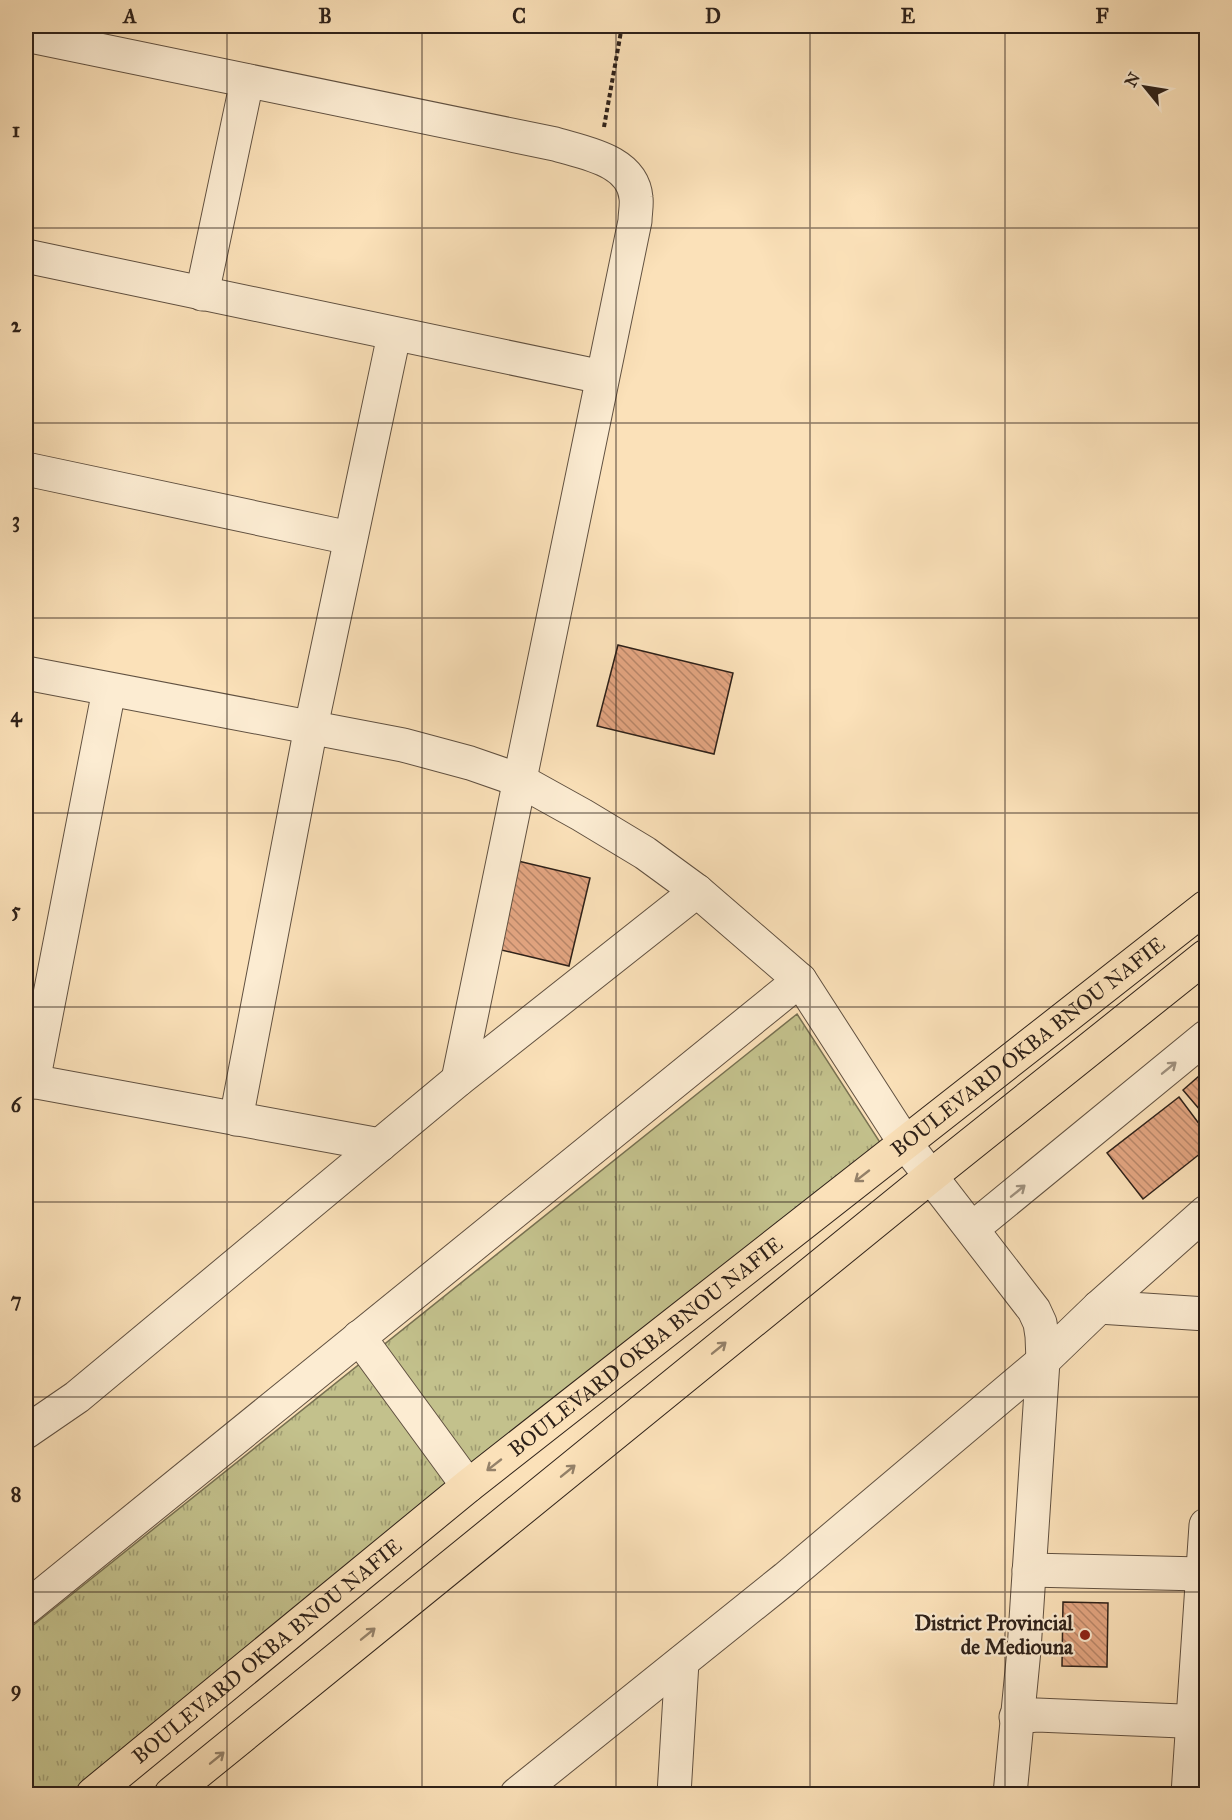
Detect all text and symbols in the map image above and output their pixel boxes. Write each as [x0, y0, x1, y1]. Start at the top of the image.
text: A [121, 4, 137, 28]
text: B [318, 4, 332, 28]
text: C [512, 4, 526, 28]
text: D [705, 4, 721, 28]
text: E [901, 4, 916, 28]
text: F [1095, 4, 1109, 28]
north arrow [1115, 57, 1175, 117]
text: N [1121, 69, 1144, 90]
text: 1 [12, 118, 20, 142]
text: 2 [11, 313, 22, 337]
text: 3 [12, 508, 20, 533]
text: 4 [10, 703, 22, 728]
text: 5 [11, 898, 21, 922]
street label: BOULEVARD OKBA BNOU NAFIE [886, 931, 1170, 1162]
one-way arrow [1161, 1061, 1177, 1074]
text: 6 [11, 1093, 23, 1117]
one-way arrow [855, 1169, 871, 1182]
one-way arrow [1010, 1184, 1025, 1198]
street label: BOULEVARD OKBA BNOU NAFIE [503, 1231, 788, 1462]
text: 7 [11, 1288, 22, 1312]
one-way arrow [711, 1342, 727, 1355]
one-way arrow [487, 1458, 503, 1471]
one-way arrow [560, 1465, 576, 1478]
text: 8 [11, 1482, 21, 1506]
street label: BOULEVARD OKBA BNOU NAFIE [127, 1533, 407, 1769]
place label: District Provincial de Mediouna [914, 1610, 1074, 1660]
one-way arrow [360, 1628, 376, 1641]
marker: District Provincial de Mediouna [1078, 1628, 1092, 1642]
text: 9 [11, 1677, 21, 1702]
one-way arrow [209, 1751, 225, 1764]

